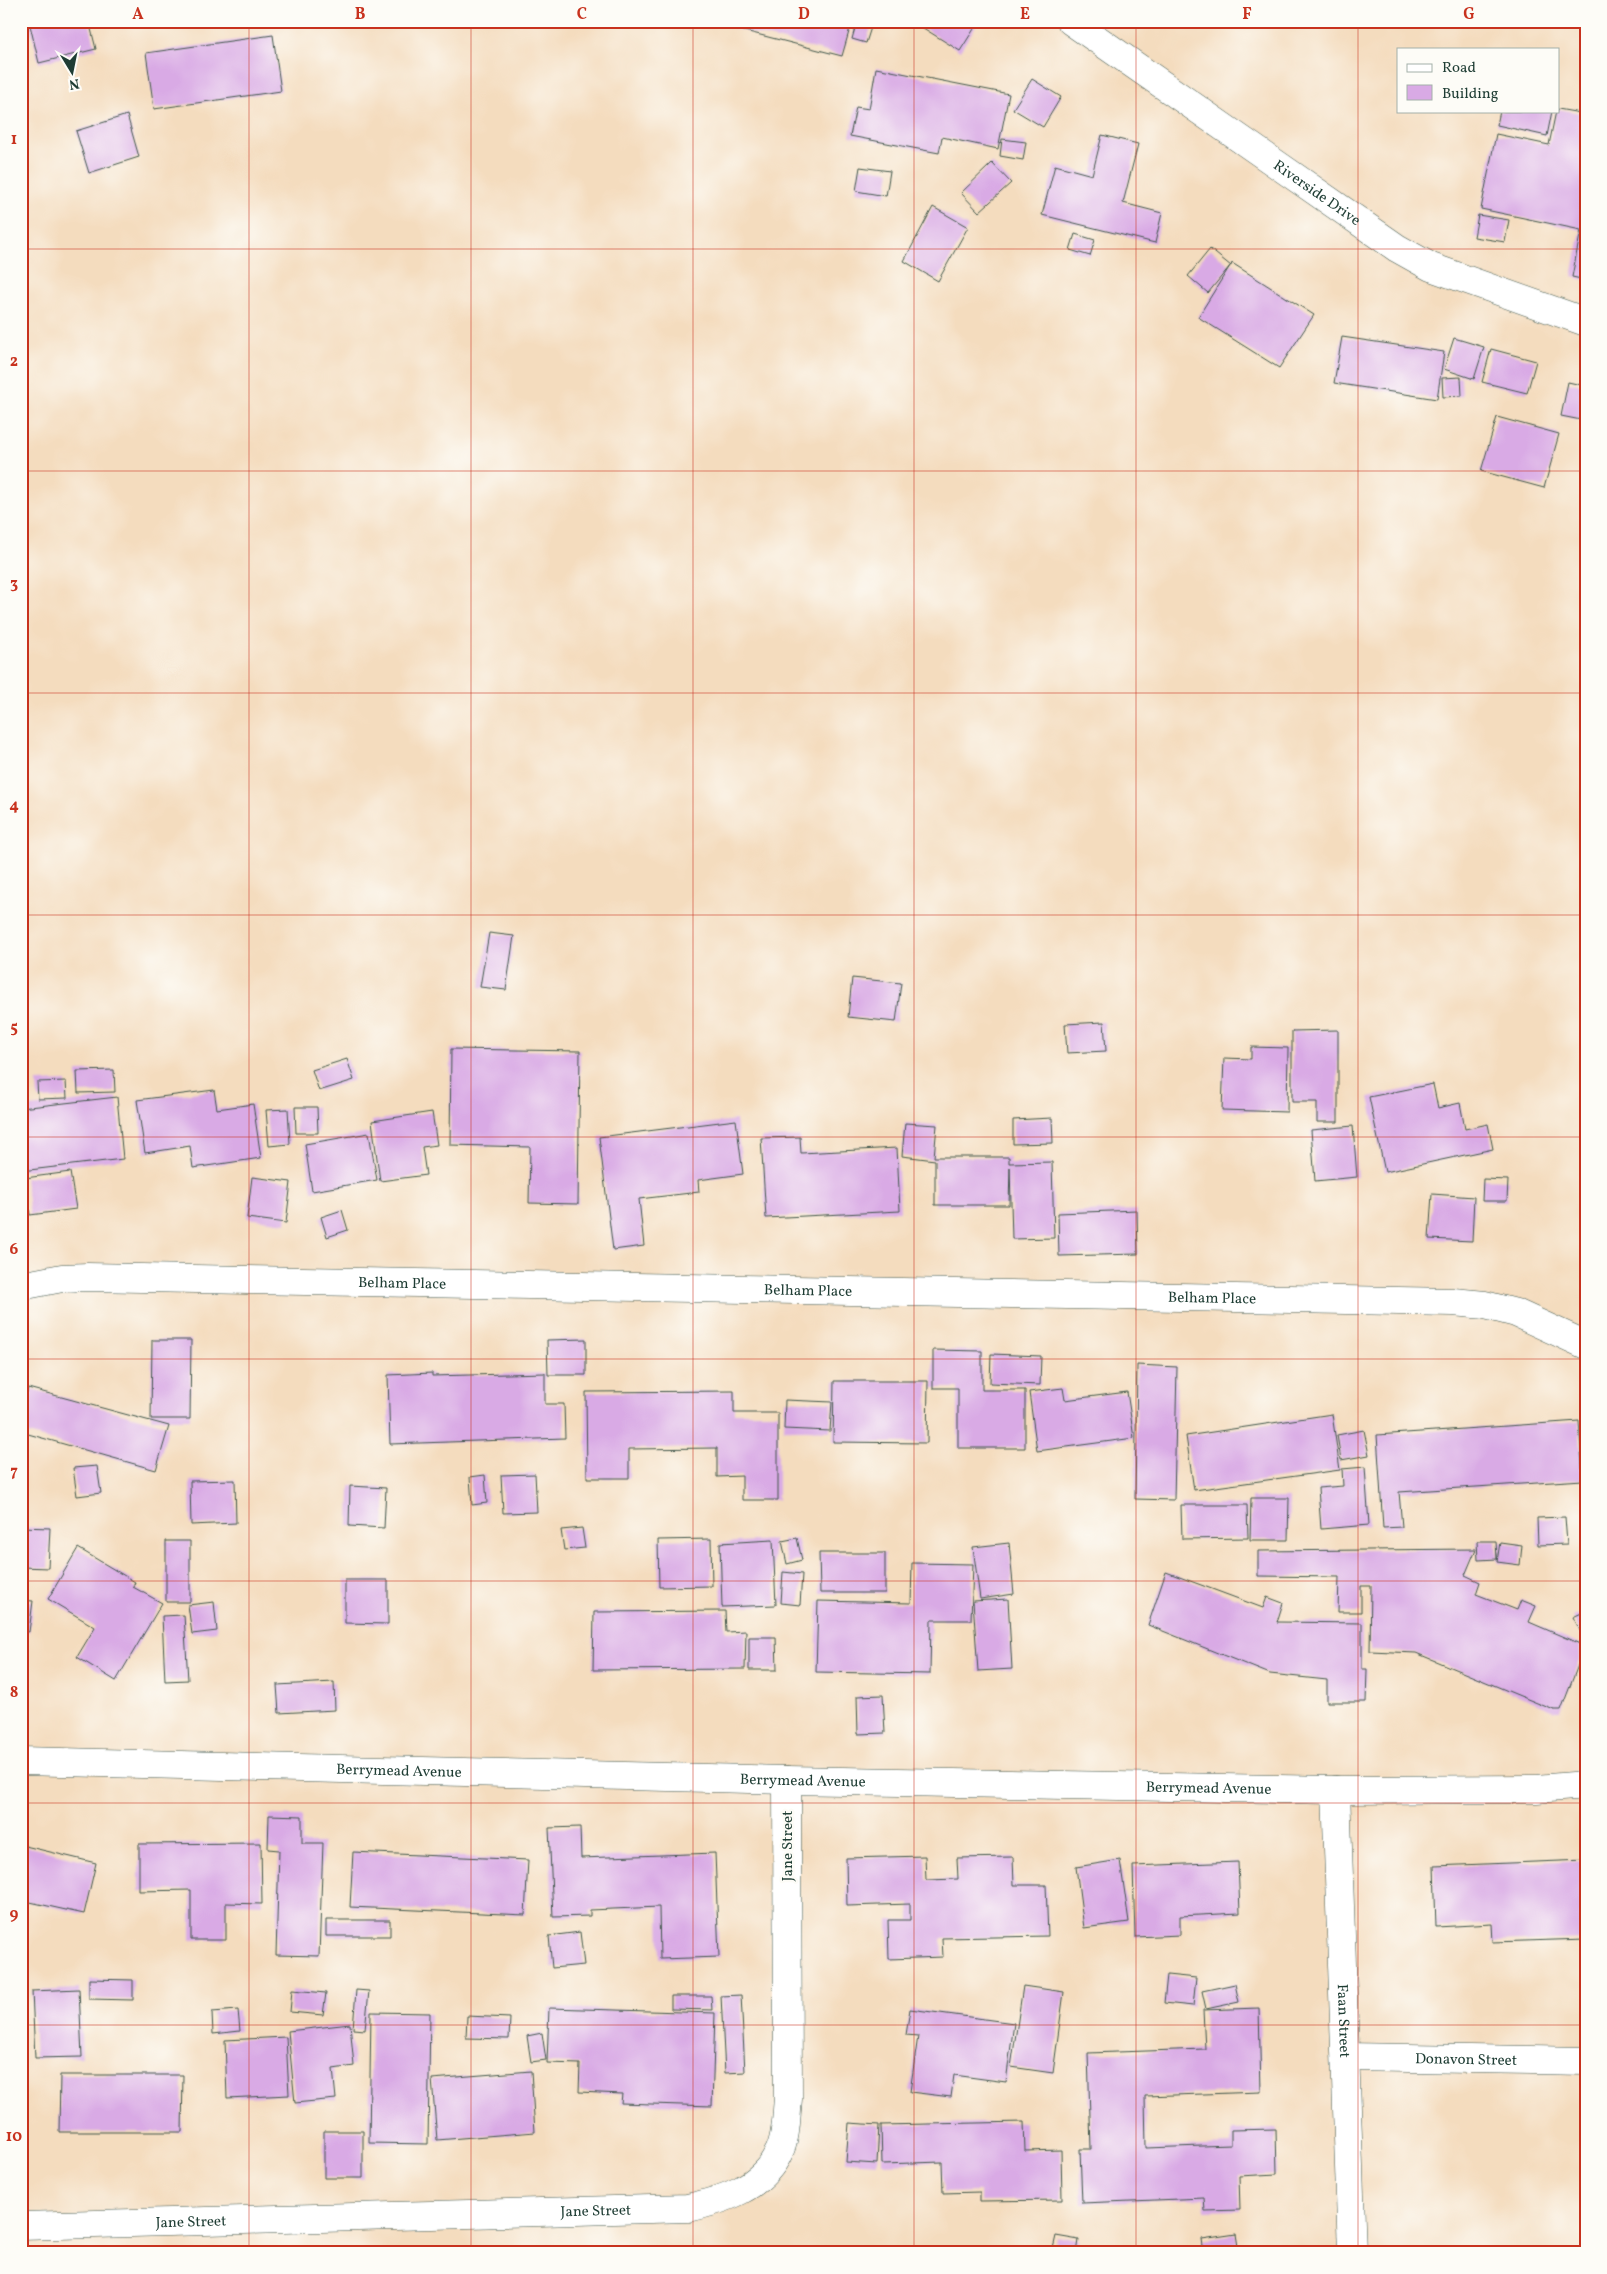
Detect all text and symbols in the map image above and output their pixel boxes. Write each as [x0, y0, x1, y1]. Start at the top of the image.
text: A [132, 4, 144, 26]
text: B [355, 4, 366, 26]
text: C [577, 4, 587, 26]
text: D [798, 4, 810, 26]
text: E [1020, 4, 1030, 26]
text: F [1242, 4, 1252, 26]
text: G [1463, 4, 1475, 26]
north arrow [48, 48, 98, 98]
legend [1397, 48, 1560, 112]
text: Road [1442, 58, 1476, 79]
text: N [67, 73, 81, 94]
text: Building [1442, 84, 1499, 105]
text: 1 [11, 129, 17, 151]
street label: Riverside Drive [1268, 156, 1364, 231]
text: 2 [10, 351, 18, 373]
text: 3 [10, 573, 18, 595]
text: 4 [9, 795, 19, 817]
text: 5 [10, 1017, 18, 1039]
text: 6 [10, 1239, 19, 1261]
street label: Belham Place [358, 1273, 446, 1296]
street label: Belham Place [764, 1280, 852, 1303]
street label: Belham Place [1168, 1288, 1256, 1310]
text: 7 [10, 1461, 18, 1483]
text: 8 [10, 1682, 18, 1704]
street label: Berrymead Avenue [336, 1760, 462, 1784]
street label: Berrymead Avenue [740, 1770, 866, 1793]
street label: Berrymead Avenue [1146, 1778, 1272, 1801]
street label: Jane Street [778, 1811, 799, 1881]
text: 9 [10, 1904, 19, 1926]
street label: Faan Street [1331, 1984, 1354, 2058]
street label: Donavon Street [1415, 2049, 1517, 2072]
text: 10 [6, 2126, 22, 2148]
street label: Jane Street [560, 2201, 632, 2223]
street label: Jane Street [155, 2211, 227, 2234]

